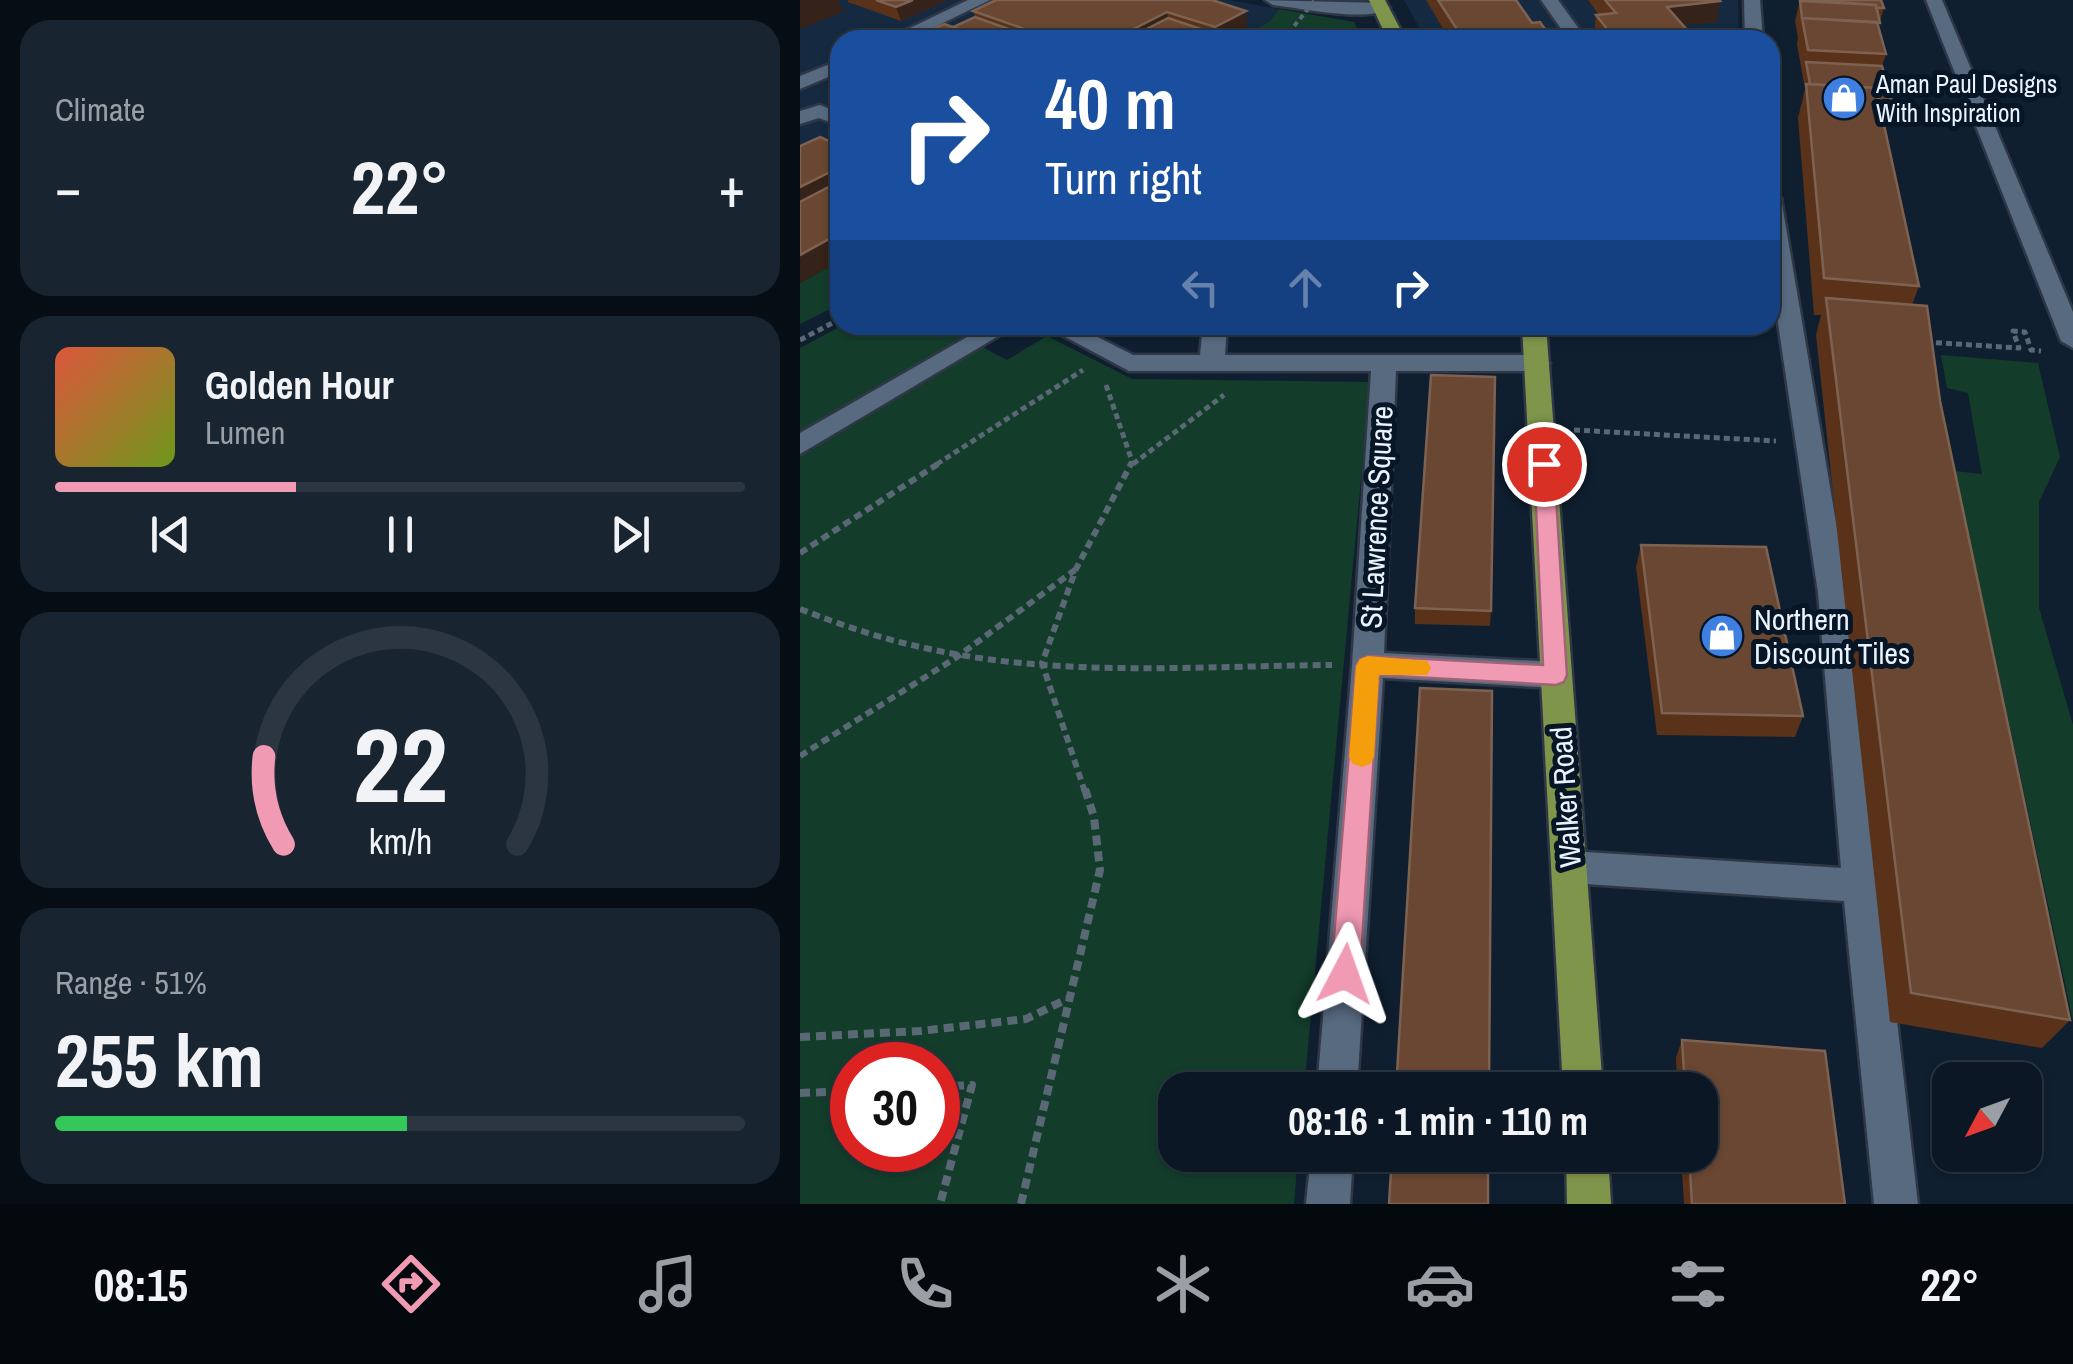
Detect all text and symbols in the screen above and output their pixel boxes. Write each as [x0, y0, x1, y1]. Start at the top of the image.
text: 40 m [1045, 57, 1176, 151]
place label: Aman Paul Designs With Inspiration [1875, 67, 2057, 130]
icon: right [880, 70, 1010, 200]
shop icon: Aman Paul Designs With Inspiration [1821, 75, 1867, 121]
text: Climate [55, 88, 145, 131]
text: 22° [351, 136, 449, 237]
text: Turn right [1045, 147, 1202, 208]
text: − [55, 150, 81, 224]
text: + [719, 150, 745, 224]
icon: left [1173, 260, 1228, 315]
icon: ahead [1278, 260, 1333, 315]
icon: right [1383, 260, 1438, 315]
text: Golden Hour [205, 360, 394, 411]
street label: St Lawrence Square [1350, 405, 1402, 629]
text: Lumen [205, 411, 285, 454]
pin [1502, 422, 1587, 507]
icon: arrive [1517, 437, 1572, 492]
icon: previous [143, 507, 198, 562]
icon: pause [373, 507, 428, 562]
icon: next [603, 507, 658, 562]
place label: Northern Discount Tiles [1754, 599, 1910, 673]
shop icon: Northern Discount Tiles [1699, 613, 1745, 659]
text: 22 [353, 694, 447, 834]
street label: Walker Road [1540, 725, 1590, 869]
text: km/h [368, 817, 432, 865]
position arrow [1293, 922, 1397, 1026]
text: Range · 51% [55, 961, 207, 1004]
text: 255 km [55, 1009, 264, 1110]
speed limit sign: 30 [830, 1042, 960, 1172]
north arrow [1932, 1062, 2042, 1172]
map controls [1932, 1062, 2042, 1172]
text: 08:16 · 1 min · 110 m [1288, 1096, 1588, 1147]
icon: directions [376, 1249, 446, 1319]
icon: music [633, 1249, 703, 1319]
icon: phone [890, 1249, 960, 1319]
icon: climate [1148, 1249, 1218, 1319]
icon: car [1405, 1249, 1475, 1319]
icon: filters [1663, 1249, 1733, 1319]
text: 08:15 [94, 1254, 188, 1315]
text: 22° [1920, 1254, 1979, 1315]

